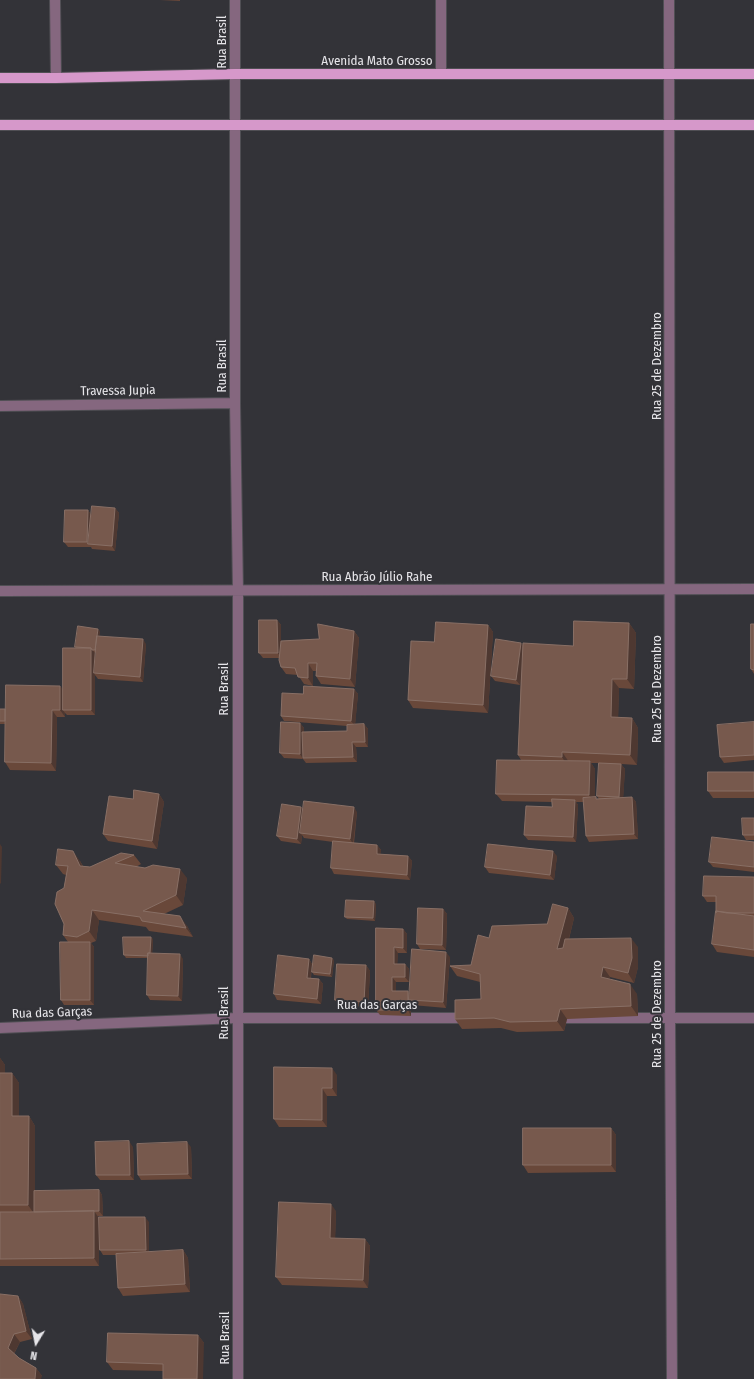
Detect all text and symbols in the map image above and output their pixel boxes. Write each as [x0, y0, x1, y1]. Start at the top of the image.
street label: Rua Brasil [214, 15, 230, 69]
street label: Avenida Mato Grosso [321, 53, 433, 69]
street label: Rua 25 de Dezembro [649, 312, 665, 420]
street label: Rua Brasil [214, 339, 230, 393]
street label: Travessa Jupia [80, 383, 156, 399]
street label: Rua Abrão Júlio Rahe [321, 569, 433, 585]
street label: Rua 25 de Dezembro [649, 635, 665, 743]
street label: Rua Brasil [216, 662, 232, 716]
street label: Rua 25 de Dezembro [649, 960, 665, 1068]
street label: Rua Brasil [216, 986, 232, 1040]
street label: Rua das Garças [337, 997, 417, 1013]
street label: Rua das Garças [12, 1004, 92, 1022]
street label: Rua Brasil [217, 1311, 233, 1365]
north arrow [16, 1323, 56, 1363]
text: N [29, 1348, 38, 1362]

